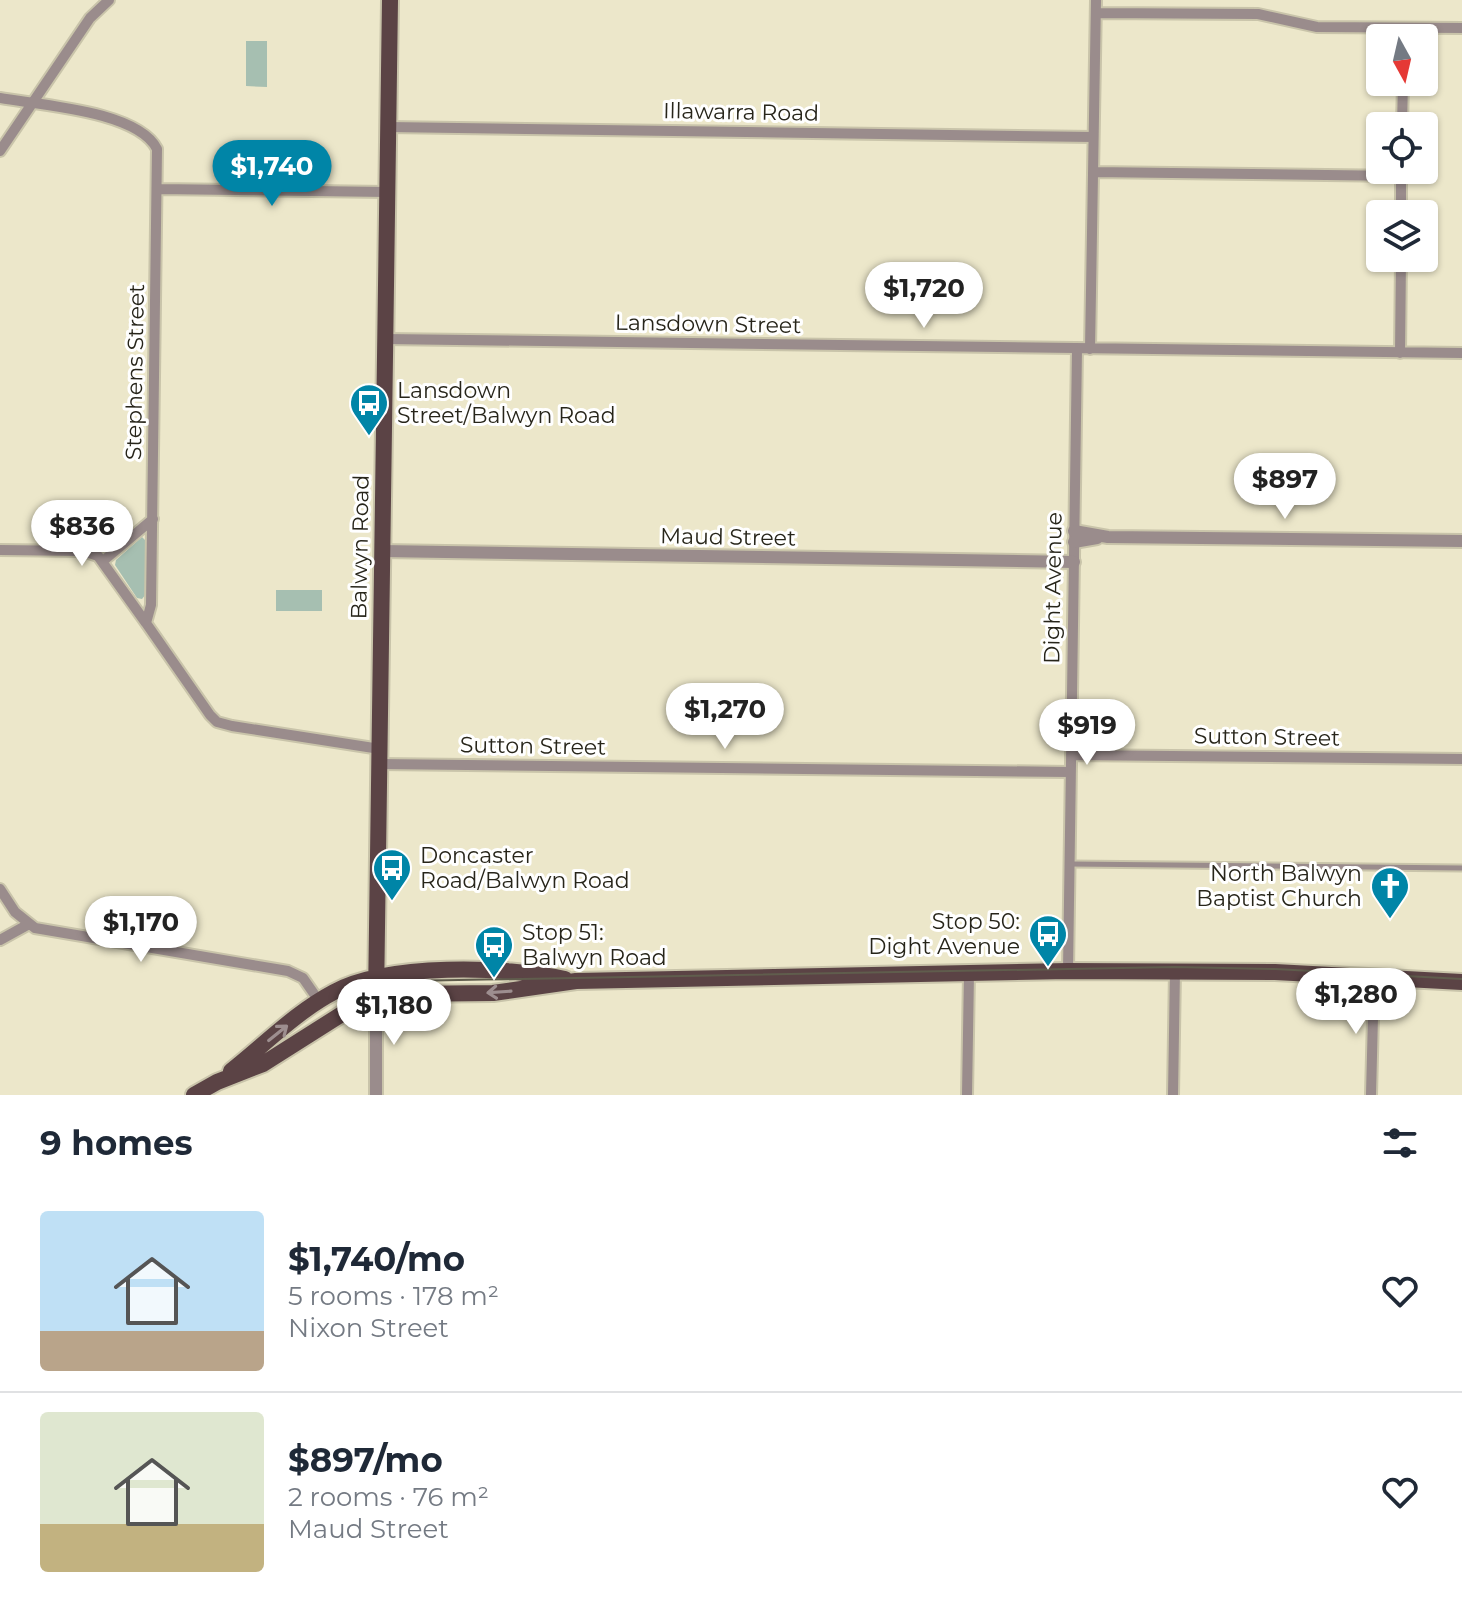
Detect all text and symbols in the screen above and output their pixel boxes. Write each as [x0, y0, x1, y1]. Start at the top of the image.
north arrow [1366, 24, 1438, 96]
map controls [1366, 24, 1438, 272]
street label: Illawarra Road [663, 97, 819, 127]
button: locate [1366, 112, 1438, 184]
pin: $1,740 [207, 140, 337, 208]
text: $1,740 [231, 150, 313, 182]
button: layers [1366, 200, 1438, 272]
pin: $1,720 [859, 262, 989, 330]
text: $1,720 [883, 272, 965, 304]
street label: Stephens Street [120, 284, 150, 460]
street label: Lansdown Street [615, 309, 801, 339]
place label: Lansdown Street/Balwyn Road [397, 377, 616, 429]
bus stop icon: Lansdown Street/Balwyn Road [348, 382, 390, 437]
pin: $897 [1238, 453, 1332, 521]
text: $897 [1252, 463, 1318, 495]
street label: Balwyn Road [345, 474, 375, 620]
pin: $836 [35, 500, 129, 568]
text: $836 [49, 510, 115, 542]
street label: Dight Avenue [1038, 512, 1068, 664]
street label: Maud Street [660, 522, 796, 552]
pin: $1,270 [660, 683, 790, 751]
text: $1,270 [684, 693, 766, 725]
pin: $919 [1040, 699, 1134, 767]
text: $919 [1057, 709, 1117, 741]
street label: Sutton Street [1194, 722, 1340, 752]
street label: Sutton Street [460, 731, 606, 761]
place label: Doncaster Road/Balwyn Road [420, 842, 630, 894]
bus stop icon: Doncaster Road/Balwyn Road [371, 847, 413, 902]
place label: North Balwyn Baptist Church [1196, 860, 1362, 912]
church icon: North Balwyn Baptist Church [1369, 865, 1411, 920]
pin: $1,170 [76, 896, 206, 964]
text: $1,170 [103, 906, 179, 938]
place label: Stop 50: Dight Avenue [868, 908, 1020, 960]
bus stop icon: Stop 50: Dight Avenue [1027, 913, 1069, 968]
place label: Stop 51: Balwyn Road [522, 919, 667, 971]
bus stop icon: Stop 51: Balwyn Road [473, 924, 515, 979]
pin: $1,280 [1291, 968, 1421, 1036]
text: $1,280 [1314, 978, 1398, 1010]
pin: $1,180 [329, 979, 459, 1047]
one-way arrow [486, 985, 513, 1000]
text: $1,180 [355, 989, 433, 1021]
one-way arrow [267, 1024, 288, 1042]
icon: filters [1378, 1121, 1422, 1165]
text: 9 homes [40, 1122, 193, 1164]
text: $1,740/mo [288, 1238, 465, 1280]
icon: home [104, 1243, 200, 1339]
icon: heart [1378, 1269, 1422, 1313]
text: 5 rooms · 178 m² [288, 1280, 499, 1312]
text: Nixon Street [288, 1312, 449, 1344]
text: $897/mo [288, 1439, 443, 1481]
icon: home [104, 1444, 200, 1540]
icon: heart [1378, 1470, 1422, 1514]
text: 2 rooms · 76 m² [288, 1481, 489, 1513]
text: Maud Street [288, 1513, 449, 1545]

